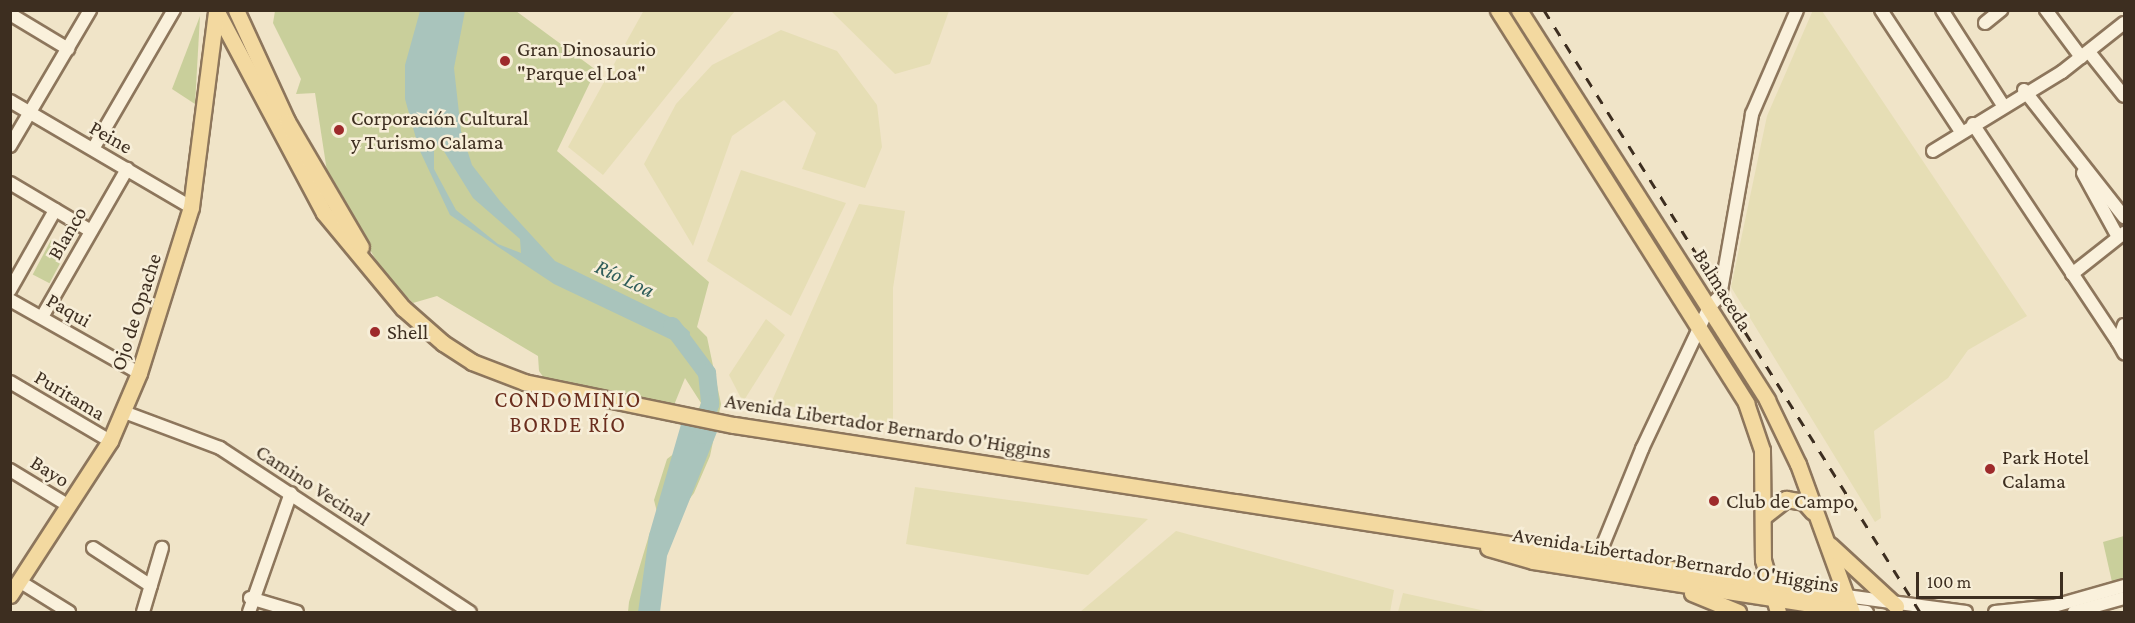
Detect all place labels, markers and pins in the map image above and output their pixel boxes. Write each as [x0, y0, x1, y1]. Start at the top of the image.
place label: Gran Dinosaurio "Parque el Loa" [517, 36, 656, 86]
marker: Gran Dinosaurio "Parque el Loa" [498, 54, 512, 68]
place label: Corporación Cultural y Turismo Calama [351, 105, 529, 155]
marker: Corporación Cultural y Turismo Calama [332, 123, 346, 137]
place label: Shell [387, 319, 428, 345]
marker: Shell [368, 325, 382, 339]
place label: Park Hotel Calama [2002, 444, 2089, 494]
marker: Park Hotel Calama [1983, 462, 1997, 476]
place label: Club de Campo [1726, 488, 1854, 514]
marker: Club de Campo [1707, 494, 1721, 508]

